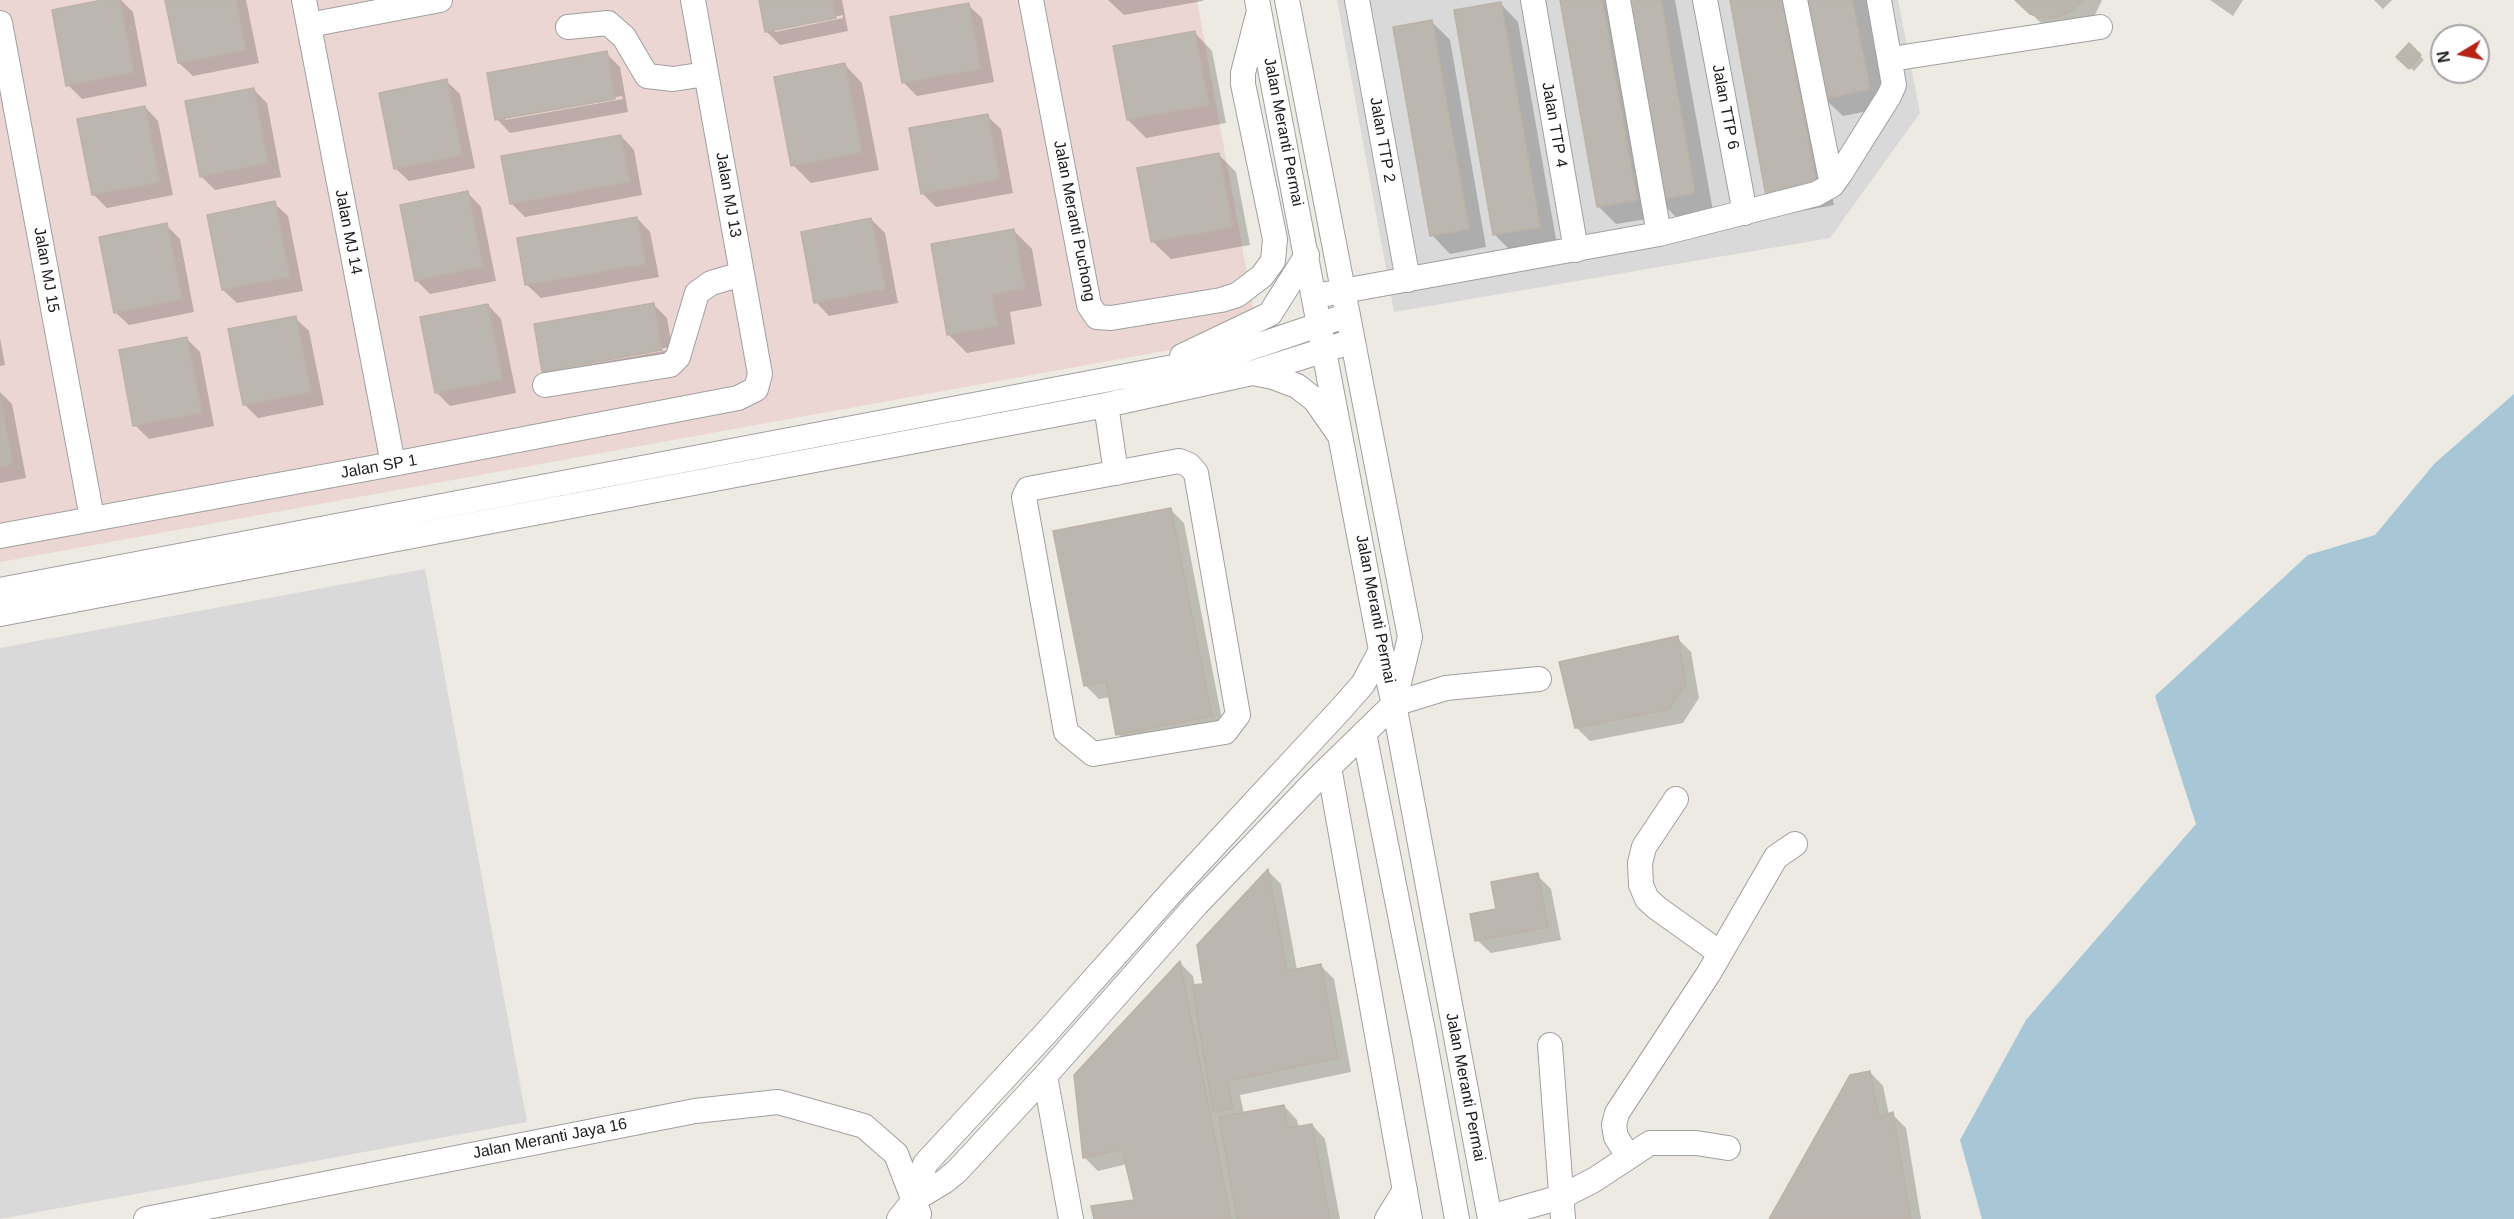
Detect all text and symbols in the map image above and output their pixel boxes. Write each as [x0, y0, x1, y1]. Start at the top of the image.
north arrow [2430, 24, 2490, 84]
text: N [2434, 50, 2453, 64]
street label: Jalan Meranti Permai [1259, 56, 1307, 208]
street label: Jalan TTP 6 [1707, 63, 1743, 151]
street label: Jalan TTP 4 [1537, 81, 1571, 169]
street label: Jalan TTP 2 [1365, 96, 1399, 184]
street label: Jalan Meranti Puchong [1049, 139, 1099, 303]
street label: Jalan MJ 13 [711, 151, 745, 239]
street label: Jalan MJ 14 [330, 188, 366, 276]
street label: Jalan MJ 15 [29, 226, 63, 314]
street label: Jalan SP 1 [339, 451, 419, 483]
street label: Jalan Meranti Permai [1351, 533, 1399, 685]
street label: Jalan Meranti Permai [1441, 1011, 1489, 1163]
street label: Jalan Meranti Jaya 16 [471, 1115, 629, 1163]

